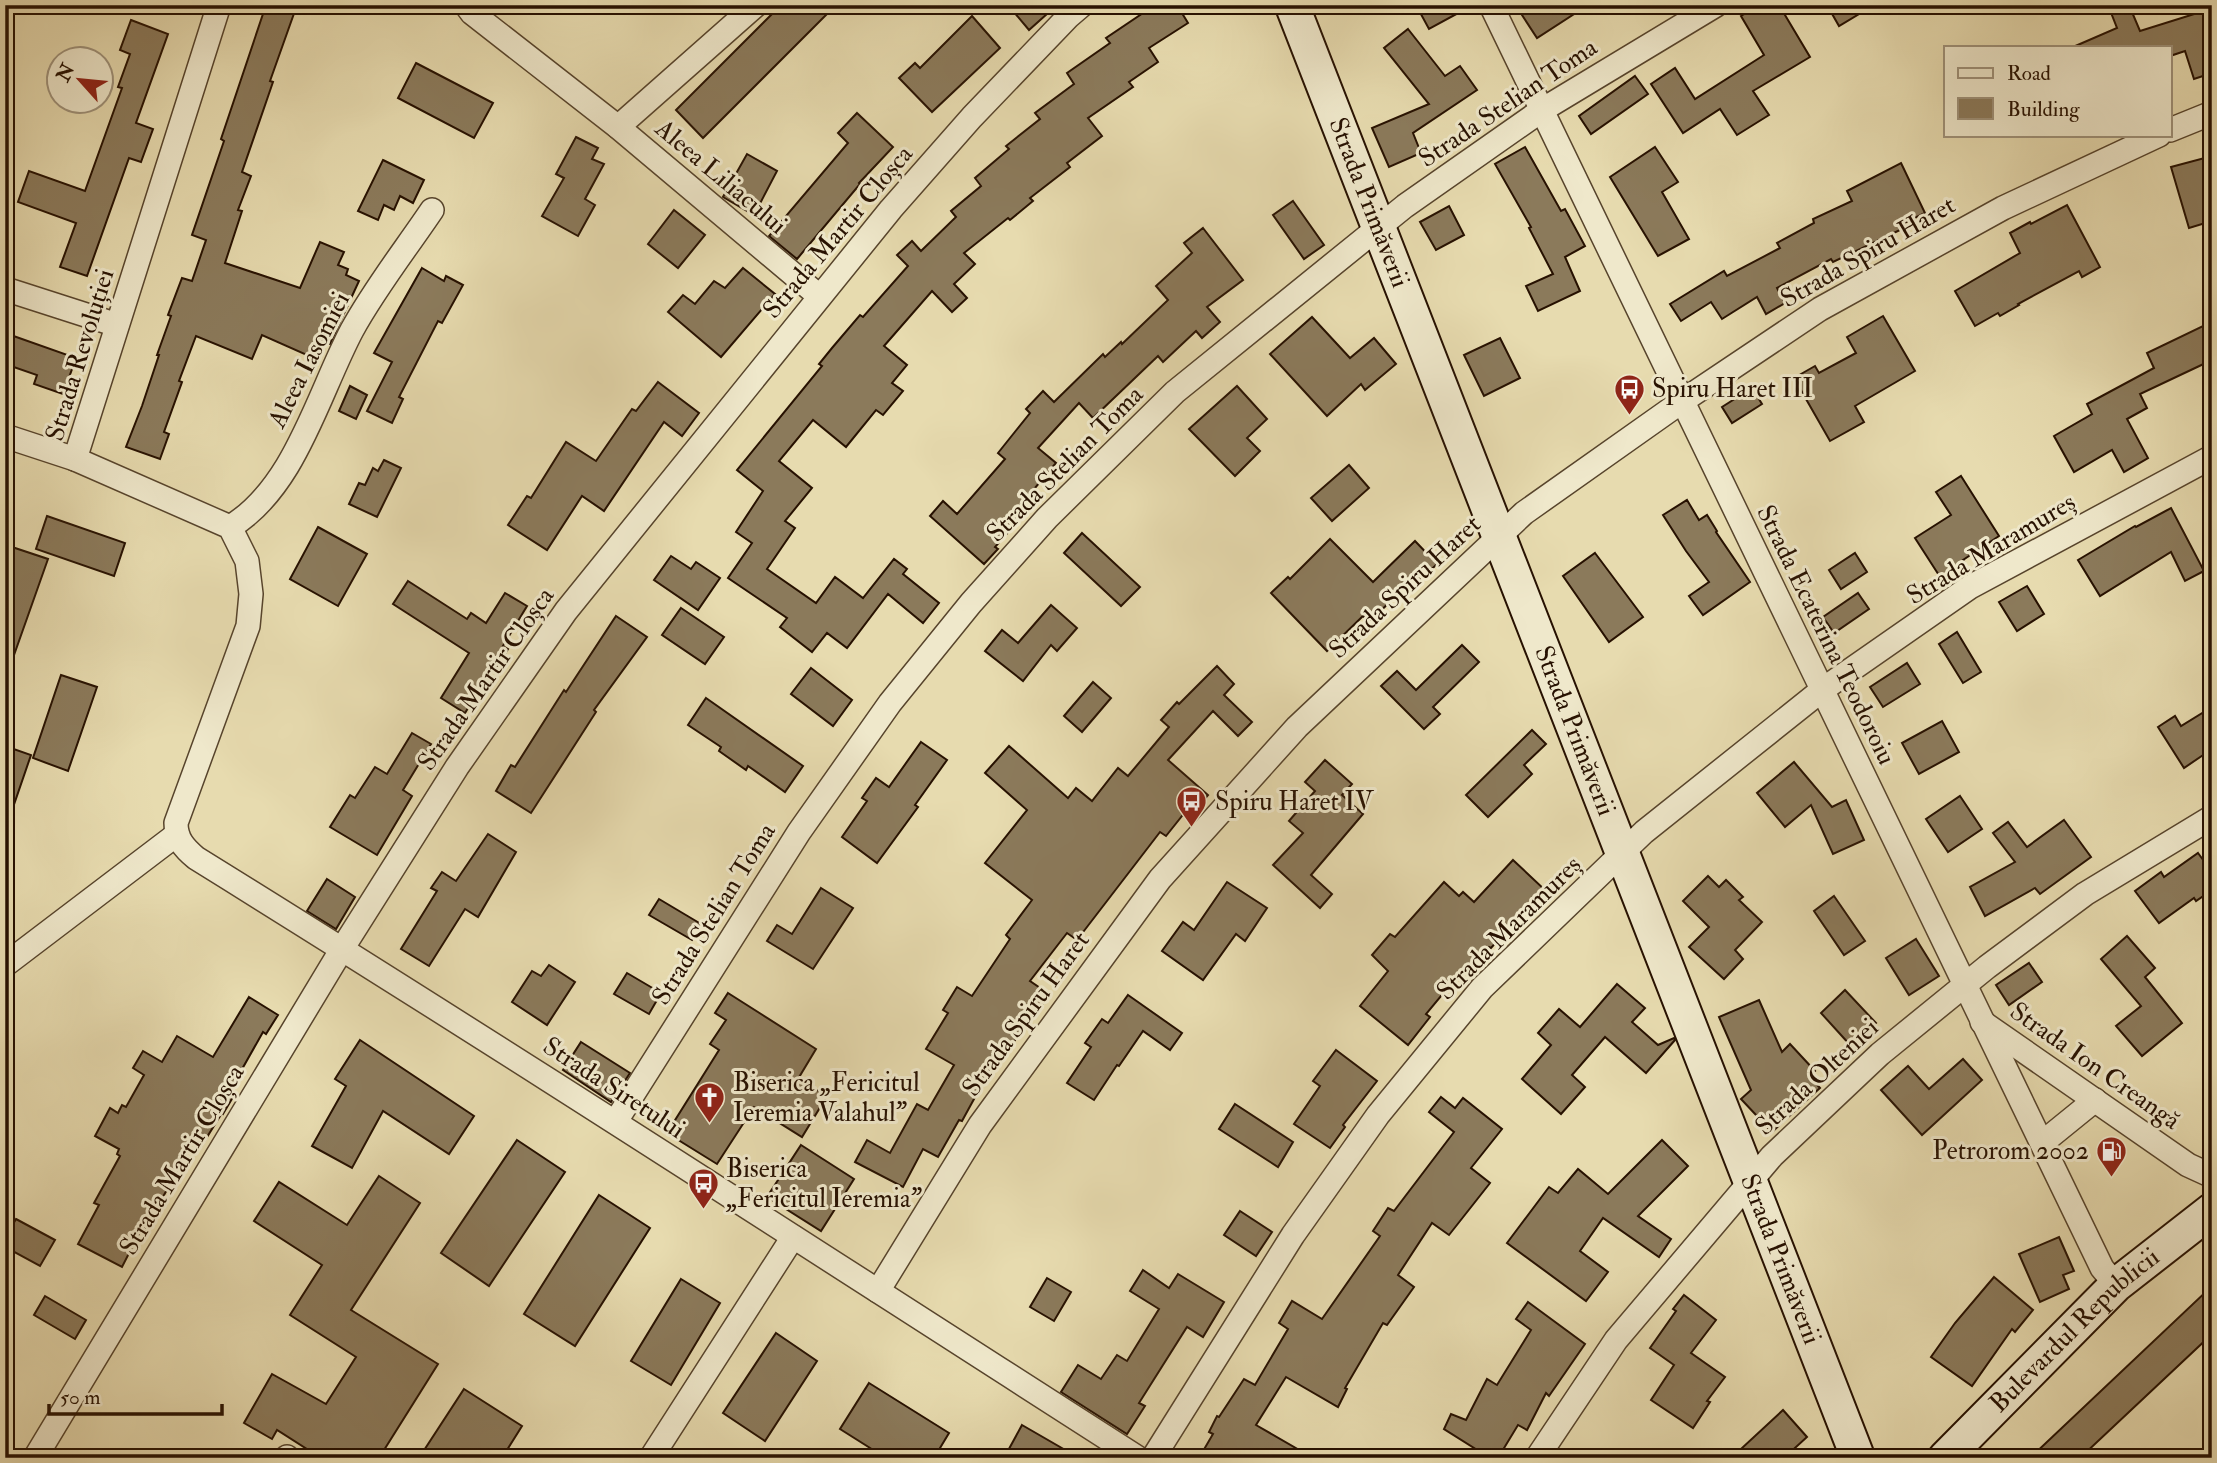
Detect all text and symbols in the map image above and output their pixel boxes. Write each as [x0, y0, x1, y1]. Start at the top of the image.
street label: Strada Stelian Toma [1413, 31, 1604, 175]
north arrow [46, 46, 116, 116]
legend [1944, 46, 2172, 136]
text: N [51, 59, 81, 87]
text: Road [2007, 60, 2052, 87]
text: Building [2007, 96, 2080, 123]
street label: Aleea Liliacului [648, 112, 793, 241]
street label: Strada Primăverii [1321, 113, 1417, 292]
street label: Strada Martir Cloșca [756, 139, 920, 325]
street label: Strada Spiru Haret [1775, 189, 1961, 316]
street label: Strada Revoluției [39, 265, 121, 445]
street label: Aleea Iasomiei [261, 287, 357, 434]
bus stop icon: Spiru Haret III [1612, 372, 1646, 416]
place label: Spiru Haret III [1652, 373, 1813, 406]
street label: Strada Stelian Toma [980, 379, 1150, 549]
street label: Strada Maramureș [1901, 486, 2081, 612]
street label: Strada Ecaterina Teodoroiu [1749, 500, 1903, 770]
street label: Strada Spiru Haret [1322, 508, 1488, 666]
street label: Strada Martir Cloșca [411, 581, 561, 777]
street label: Strada Primăverii [1527, 641, 1622, 821]
bus stop icon: Spiru Haret IV [1175, 785, 1209, 829]
place label: Spiru Haret IV [1215, 786, 1375, 819]
street label: Strada Stelian Toma [645, 817, 783, 1011]
street label: Strada Maramureș [1430, 849, 1588, 1007]
street label: Strada Spiru Haret [955, 925, 1097, 1103]
street label: Strada Ion Creangă [2004, 995, 2187, 1137]
street label: Strada Olteniei [1749, 1012, 1885, 1142]
street label: Strada Siretului [537, 1030, 691, 1146]
street label: Strada Martir Cloșca [113, 1059, 252, 1261]
place label: Biserica „Fericitul Ieremia Valahul” [733, 1067, 920, 1129]
church icon: Biserica „Fericitul Ieremia Valahul” [693, 1081, 727, 1125]
fuel station icon: Petrorom 2002 [2095, 1134, 2129, 1178]
place label: Petrorom 2002 [1932, 1135, 2089, 1167]
place label: Biserica „Fericitul Ieremia” [725, 1153, 922, 1215]
bus stop icon: Biserica „Fericitul Ieremia” [686, 1167, 720, 1211]
street label: Strada Primăverii [1733, 1170, 1828, 1349]
street label: Bulevardul Republicii [1983, 1241, 2166, 1419]
scale bar [49, 1372, 222, 1416]
text: 50 m [60, 1384, 101, 1411]

